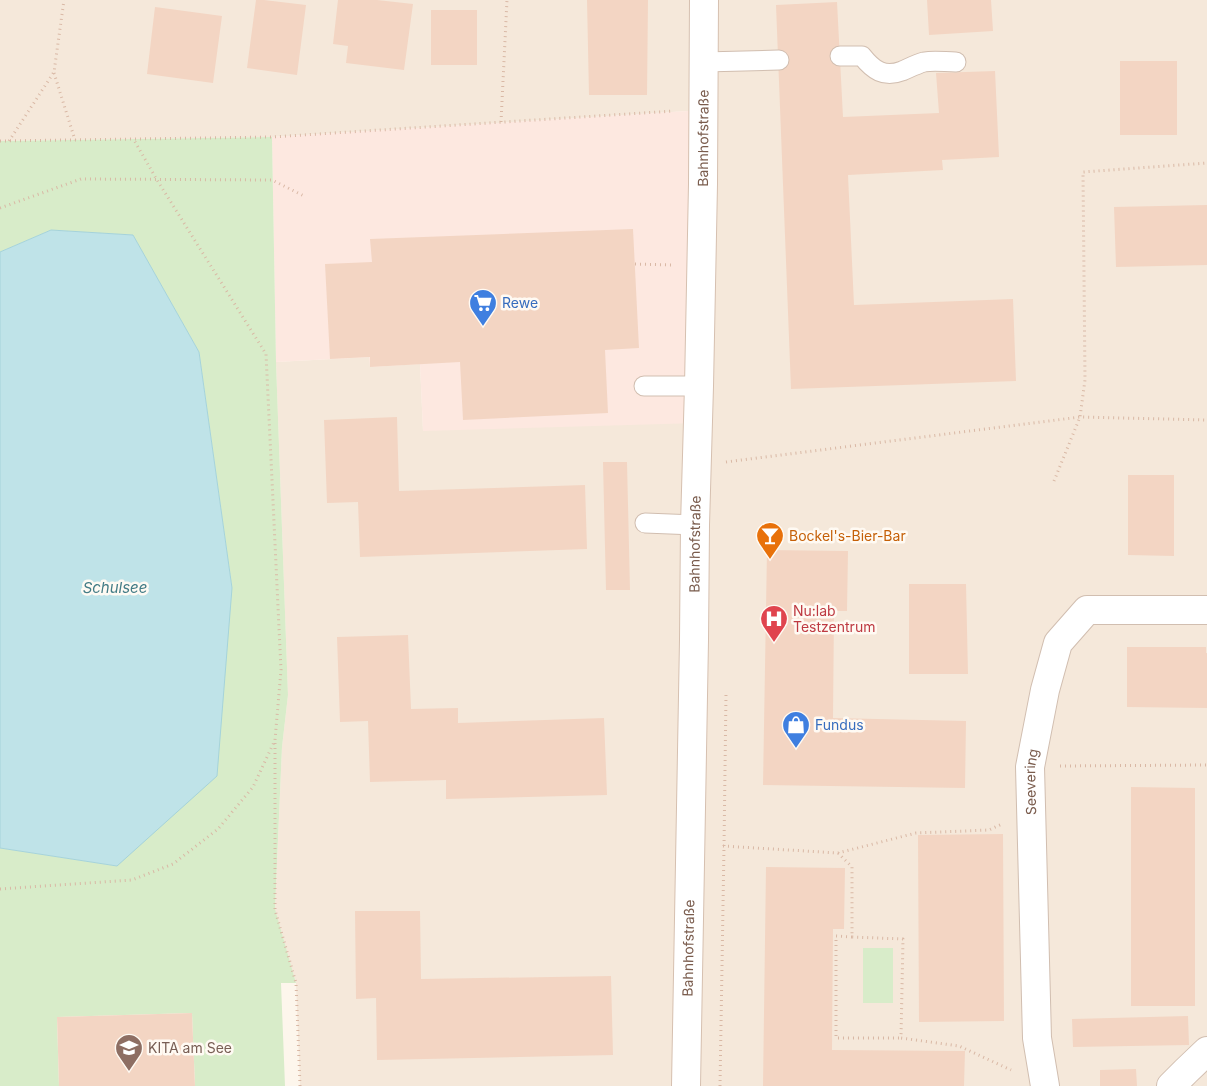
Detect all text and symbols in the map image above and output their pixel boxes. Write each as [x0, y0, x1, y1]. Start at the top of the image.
street label: Bahnhofstraße [694, 90, 712, 187]
supermarket icon: Rewe [468, 288, 498, 327]
place label: Rewe [502, 294, 538, 311]
street label: Bahnhofstraße [685, 495, 704, 593]
bar icon: Bockel's-Bier-Bar [755, 521, 785, 560]
place label: Bockel's-Bier-Bar [789, 527, 906, 544]
water label: Schulsee [83, 578, 147, 597]
place label: Nu:lab Testzentrum [793, 602, 875, 635]
hospital icon: Nu:lab Testzentrum [759, 604, 789, 643]
shop icon: Fundus [781, 710, 811, 749]
place label: Fundus [815, 716, 864, 733]
street label: Seevering [1021, 747, 1041, 815]
street label: Bahnhofstraße [679, 899, 697, 997]
school or university icon: KITA am See [114, 1033, 144, 1072]
place label: KITA am See [148, 1039, 232, 1056]

